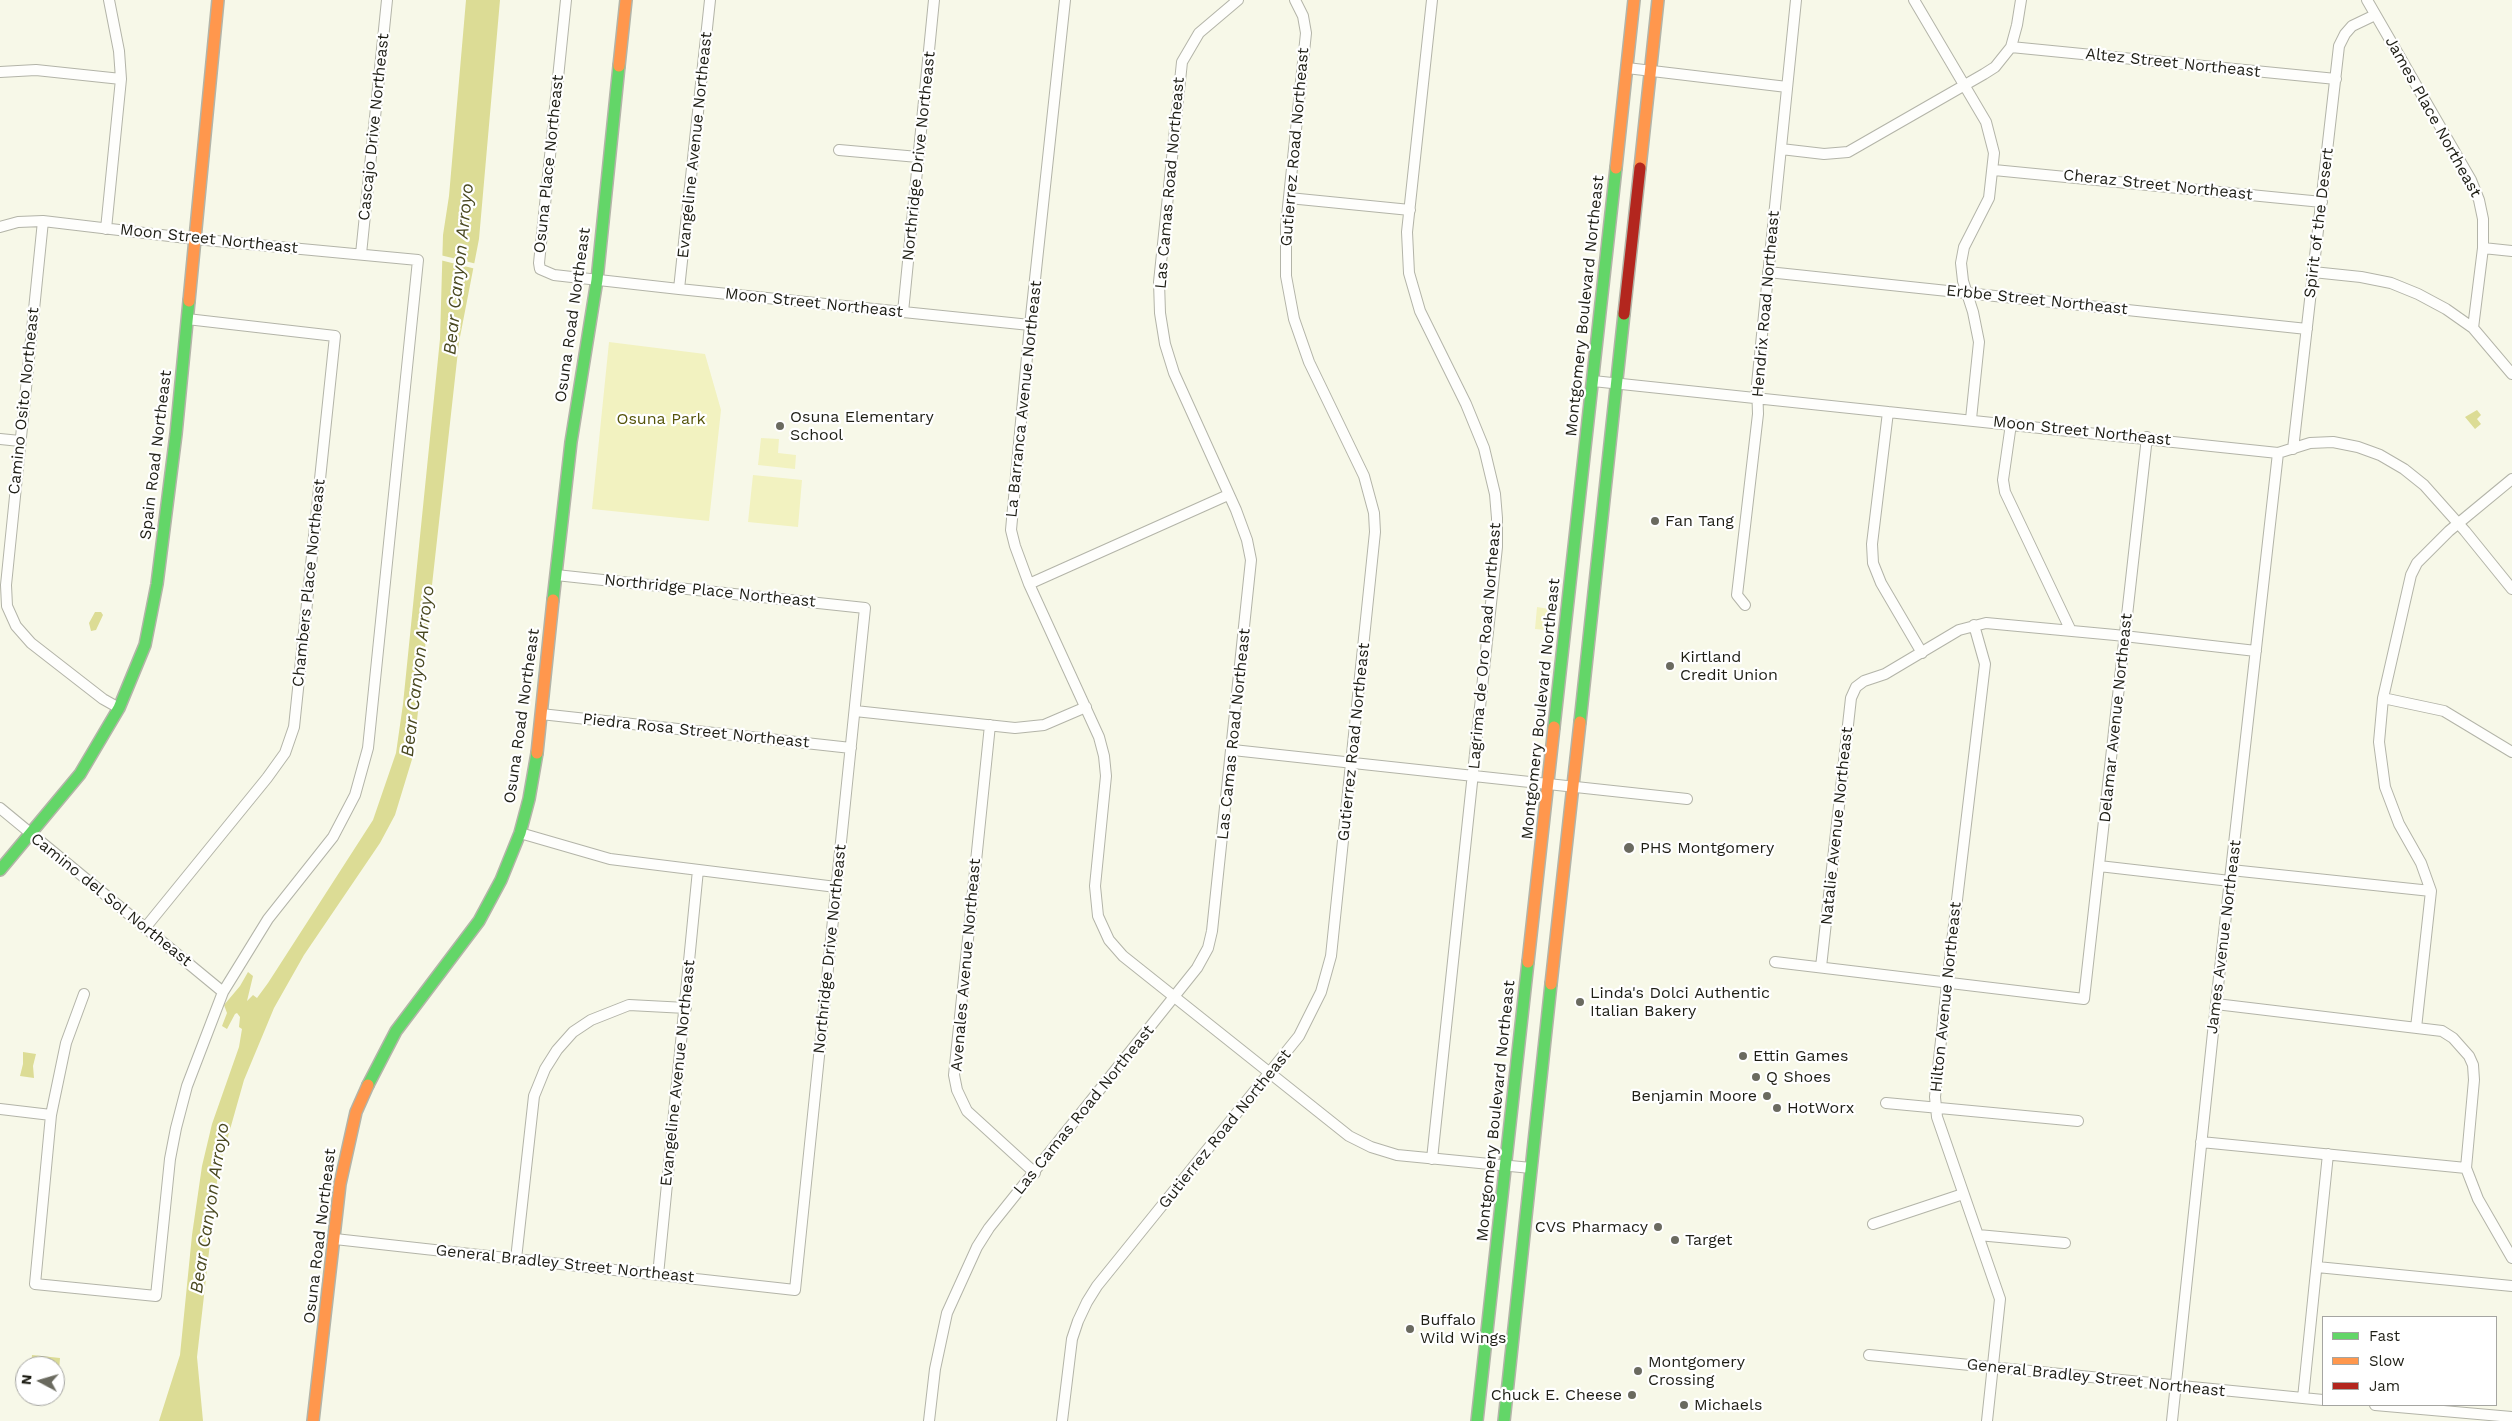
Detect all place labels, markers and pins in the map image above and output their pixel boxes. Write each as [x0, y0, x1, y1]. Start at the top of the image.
place label: Osuna Elementary School [790, 407, 934, 445]
marker: Osuna Elementary School [774, 420, 786, 432]
place label: Fan Tang [1665, 511, 1734, 531]
marker: Fan Tang [1649, 515, 1661, 527]
place label: Kirtland Credit Union [1680, 647, 1778, 685]
marker: Kirtland Credit Union [1664, 660, 1676, 672]
place label: PHS Montgomery [1640, 838, 1774, 858]
marker: PHS Montgomery [1622, 841, 1636, 855]
place label: Linda's Dolci Authentic Italian Bakery [1590, 983, 1770, 1021]
marker: Linda's Dolci Authentic Italian Bakery [1574, 996, 1586, 1008]
place label: Ettin Games [1753, 1046, 1848, 1066]
marker: Ettin Games [1737, 1050, 1749, 1062]
place label: Q Shoes [1766, 1067, 1831, 1087]
marker: Q Shoes [1750, 1071, 1762, 1083]
place label: Benjamin Moore [1631, 1086, 1757, 1106]
marker: Benjamin Moore [1761, 1090, 1773, 1102]
place label: HotWorx [1787, 1098, 1854, 1118]
marker: HotWorx [1771, 1102, 1783, 1114]
place label: CVS Pharmacy [1535, 1217, 1648, 1237]
marker: CVS Pharmacy [1652, 1221, 1664, 1233]
place label: Target [1685, 1230, 1732, 1250]
marker: Target [1669, 1234, 1681, 1246]
place label: Buffalo Wild Wings [1420, 1310, 1506, 1348]
marker: Buffalo Wild Wings [1404, 1323, 1416, 1335]
place label: Montgomery Crossing [1648, 1352, 1745, 1390]
marker: Montgomery Crossing [1632, 1365, 1644, 1377]
place label: Chuck E. Cheese [1491, 1385, 1622, 1405]
marker: Chuck E. Cheese [1626, 1389, 1638, 1401]
place label: Michaels [1694, 1395, 1762, 1415]
marker: Michaels [1678, 1399, 1690, 1411]

